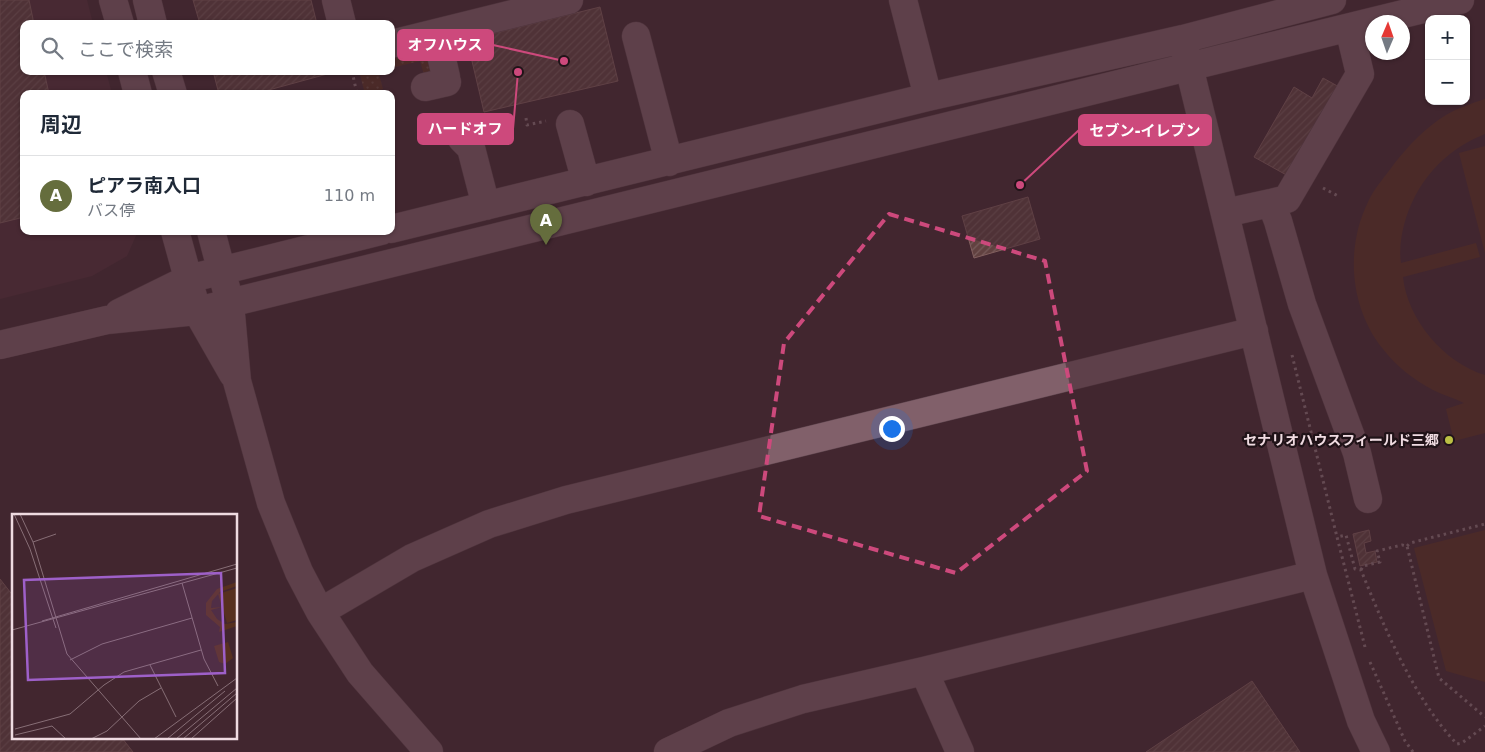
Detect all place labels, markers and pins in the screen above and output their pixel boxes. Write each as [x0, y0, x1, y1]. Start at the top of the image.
callout: オフハウス [398, 30, 493, 60]
callout: ハードオフ [418, 114, 513, 144]
callout: セブン-イレブン [1079, 115, 1211, 145]
pin: A [530, 204, 562, 245]
place label: セナリオハウスフィールド三郷 [1243, 432, 1439, 448]
marker: セナリオハウスフィールド三郷 [1443, 434, 1455, 446]

